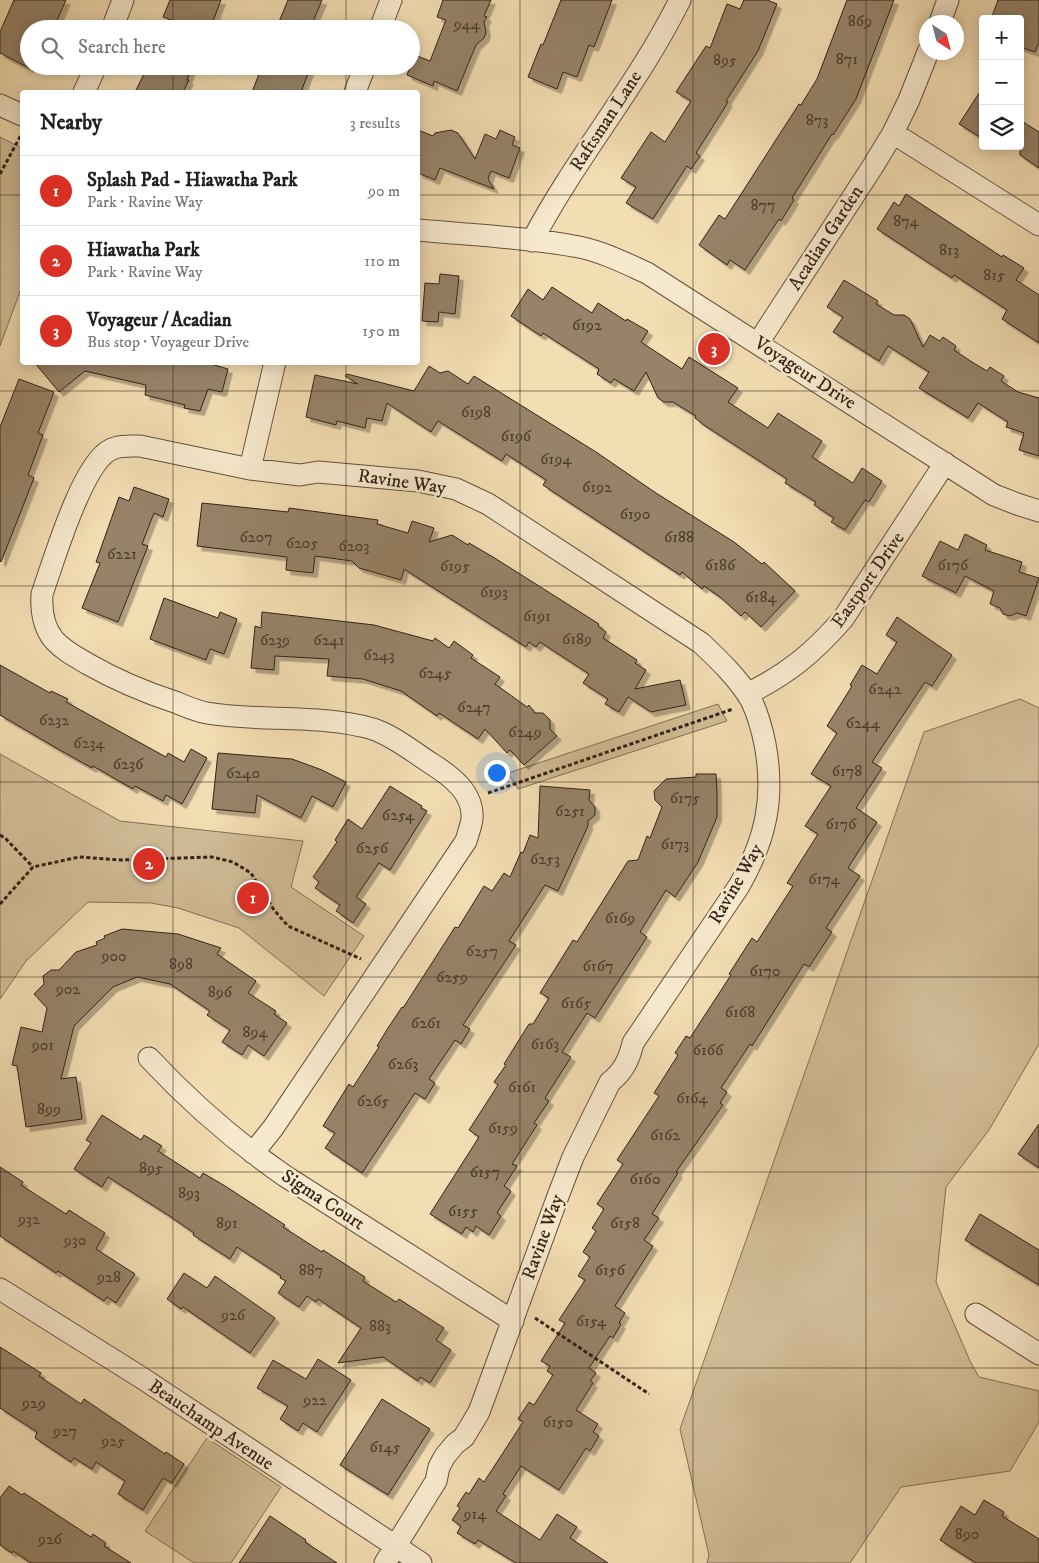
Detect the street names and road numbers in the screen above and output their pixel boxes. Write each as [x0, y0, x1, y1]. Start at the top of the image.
street label: Raftsman Lane [565, 66, 647, 176]
street label: Acadian Garden [784, 181, 868, 295]
street label: Voyageur Drive [749, 331, 860, 415]
street label: Ravine Way [356, 464, 449, 500]
street label: Eastport Drive [826, 527, 910, 633]
street label: Ravine Way [704, 839, 769, 928]
street label: Sigma Court [277, 1165, 369, 1235]
street label: Ravine Way [517, 1190, 569, 1283]
street label: Beauchamp Avenue [144, 1375, 278, 1475]

